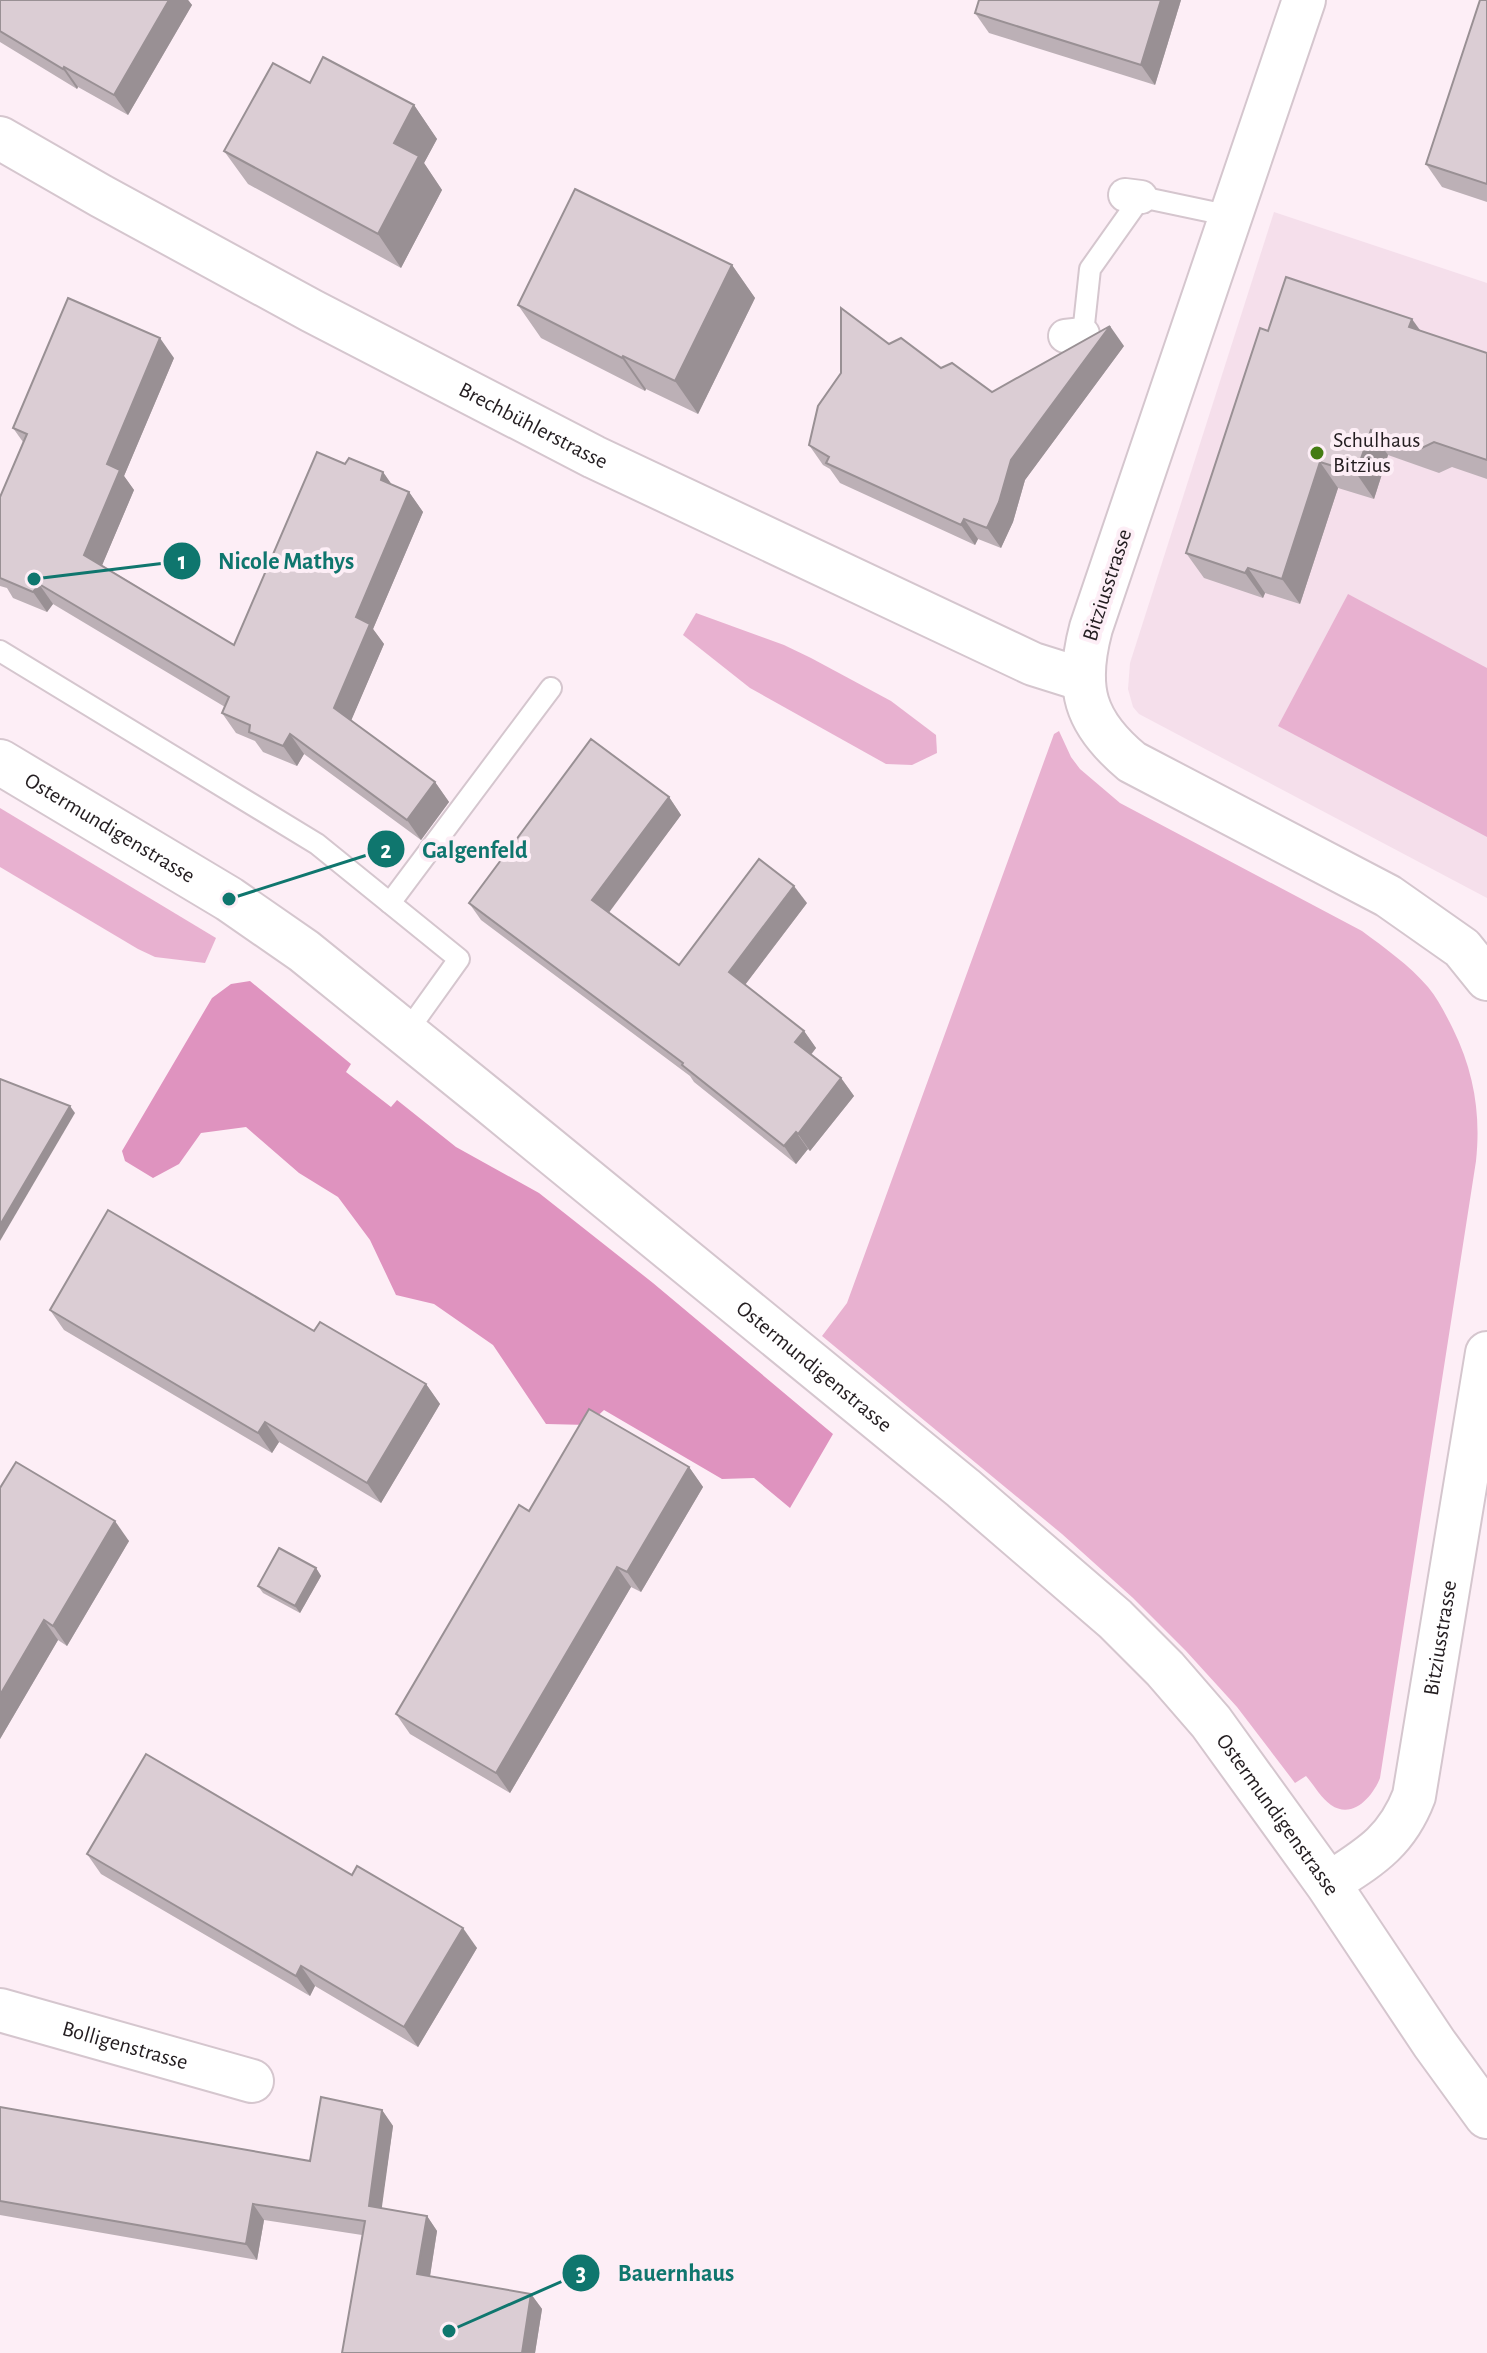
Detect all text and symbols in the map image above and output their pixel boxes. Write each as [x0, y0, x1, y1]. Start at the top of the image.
street label: Brechbühlerstrasse [455, 378, 611, 473]
place label: Schulhaus Bitzius [1333, 429, 1420, 476]
marker: Schulhaus Bitzius [1308, 444, 1326, 462]
street label: Bitziusstrasse [1079, 526, 1135, 644]
callout: Nicole Mathys [162, 537, 370, 585]
text: 1 [178, 550, 186, 574]
text: Nicole Mathys [218, 550, 354, 574]
street label: Ostermundigenstrasse [21, 769, 199, 887]
callout: Galgenfeld [366, 825, 544, 873]
text: 2 [380, 839, 392, 863]
text: Galgenfeld [422, 839, 528, 863]
street label: Ostermundigenstrasse [732, 1297, 896, 1436]
street label: Bitziusstrasse [1420, 1579, 1460, 1697]
street label: Ostermundigenstrasse [1212, 1730, 1343, 1899]
street label: Bolligenstrasse [60, 2017, 190, 2073]
callout: Bauernhaus [561, 2249, 750, 2297]
text: 3 [576, 2262, 586, 2286]
text: Bauernhaus [618, 2262, 734, 2286]

